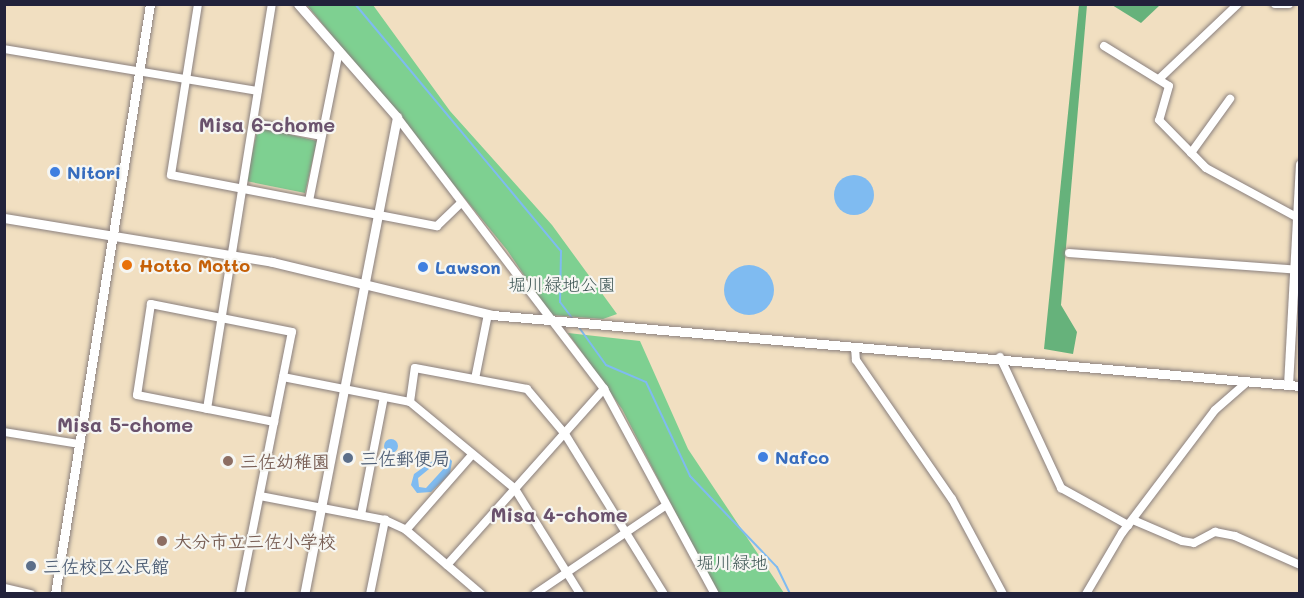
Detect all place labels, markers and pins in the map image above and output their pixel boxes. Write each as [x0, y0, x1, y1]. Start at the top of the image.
place label: Nitori [67, 161, 121, 183]
marker: Nitori [48, 165, 62, 179]
place label: Hotto Motto [139, 254, 250, 276]
place label: Lawson [435, 256, 501, 278]
marker: Hotto Motto [120, 258, 134, 272]
marker: Lawson [416, 260, 430, 274]
place label: Nafco [775, 446, 829, 468]
place label: 三佐郵便局 [360, 447, 450, 469]
place label: 三佐幼稚園 [240, 450, 330, 472]
marker: Nafco [756, 450, 770, 464]
marker: 三佐郵便局 [341, 451, 355, 465]
marker: 三佐幼稚園 [221, 454, 235, 468]
place label: 大分市立三佐小学校 [174, 530, 336, 552]
marker: 大分市立三佐小学校 [155, 534, 169, 548]
place label: 三佐校区公民館 [43, 555, 169, 577]
marker: 三佐校区公民館 [24, 559, 38, 573]

